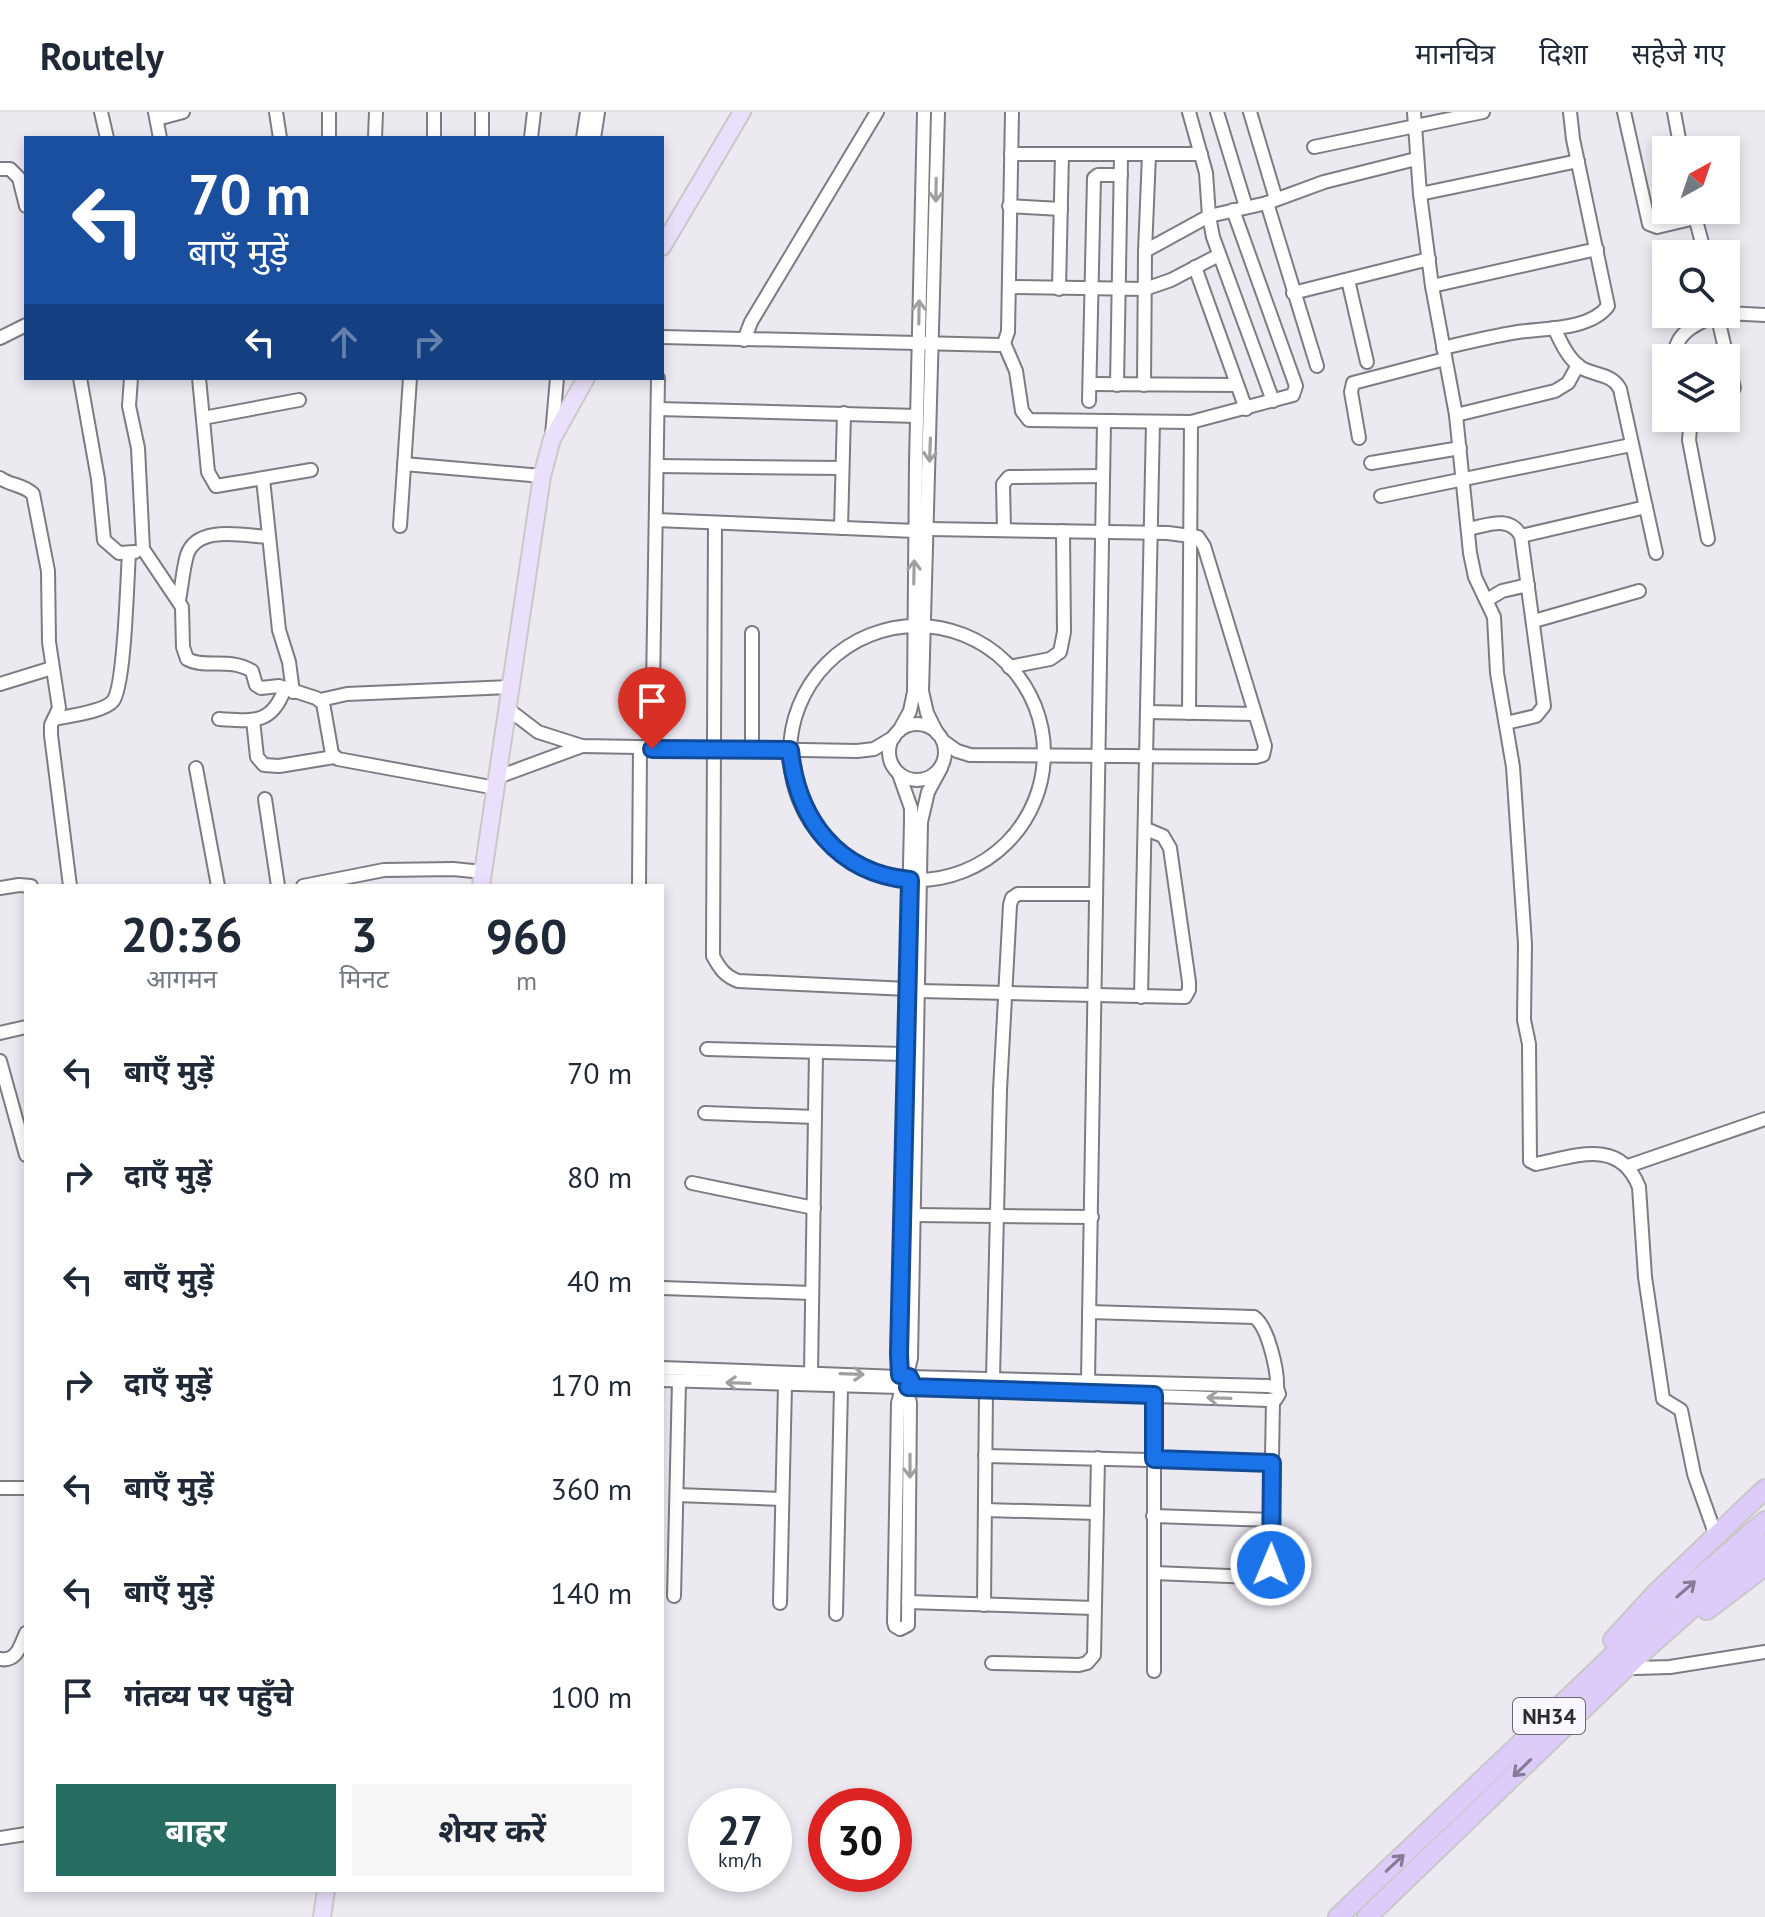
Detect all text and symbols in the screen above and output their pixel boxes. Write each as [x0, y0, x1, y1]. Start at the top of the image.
text: Routely [40, 31, 164, 80]
text: मानचित्र [1415, 35, 1495, 72]
text: दिशा [1539, 35, 1588, 72]
text: सहेजे गए [1632, 35, 1725, 72]
north arrow [1652, 136, 1740, 224]
map controls [1652, 136, 1740, 432]
text: 70 m [188, 158, 311, 230]
icon: left [56, 168, 160, 272]
one-way arrow [929, 176, 944, 203]
text: बाएँ मुड़ें [188, 228, 288, 275]
button: search [1652, 240, 1740, 328]
one-way arrow [911, 299, 927, 326]
icon: left [238, 320, 282, 364]
icon: ahead [322, 320, 366, 364]
icon: right [406, 320, 450, 364]
button: layers [1652, 344, 1740, 432]
one-way arrow [922, 436, 937, 463]
one-way arrow [906, 559, 922, 586]
pin [618, 667, 686, 749]
icon: arrive [630, 679, 674, 723]
text: 20:36 [121, 903, 242, 965]
text: 3 [350, 903, 378, 965]
text: 960 [486, 905, 567, 967]
text: आगमन [146, 962, 217, 995]
text: मिनट [339, 962, 389, 995]
text: m [516, 964, 537, 997]
icon: left [56, 1050, 100, 1094]
text: बाएँ मुड़ें [124, 1051, 214, 1090]
text: 70 m [567, 1053, 632, 1092]
icon: right [56, 1154, 100, 1198]
text: दाएँ मुड़ें [124, 1155, 212, 1194]
text: 80 m [567, 1157, 632, 1196]
icon: left [56, 1258, 100, 1302]
text: बाएँ मुड़ें [124, 1259, 214, 1298]
text: 40 m [567, 1261, 632, 1300]
icon: right [56, 1362, 100, 1406]
text: दाएँ मुड़ें [124, 1363, 212, 1402]
text: 170 m [551, 1365, 632, 1404]
one-way arrow [838, 1367, 865, 1382]
one-way arrow [725, 1375, 752, 1390]
one-way arrow [1206, 1390, 1233, 1405]
one-way arrow [902, 1452, 918, 1479]
icon: left [56, 1466, 100, 1510]
text: बाएँ मुड़ें [124, 1467, 214, 1506]
text: 360 m [551, 1469, 632, 1508]
position arrow [1229, 1523, 1313, 1607]
icon: left [56, 1570, 100, 1614]
text: बाएँ मुड़ें [124, 1571, 214, 1610]
text: 140 m [551, 1573, 632, 1612]
one-way arrow [1675, 1581, 1696, 1599]
icon: arrive [56, 1674, 100, 1718]
text: गंतव्य पर पहुँचे [124, 1675, 293, 1714]
text: 100 m [551, 1677, 632, 1716]
road number: NH34 [1513, 1698, 1585, 1734]
one-way arrow [1513, 1758, 1533, 1776]
button: बाहर [56, 1784, 336, 1876]
button: शेयर करें [352, 1784, 632, 1876]
speed limit sign: 30 [808, 1788, 912, 1892]
text: 27 [717, 1804, 763, 1856]
text: km/h [718, 1847, 762, 1873]
one-way arrow [1384, 1855, 1404, 1873]

